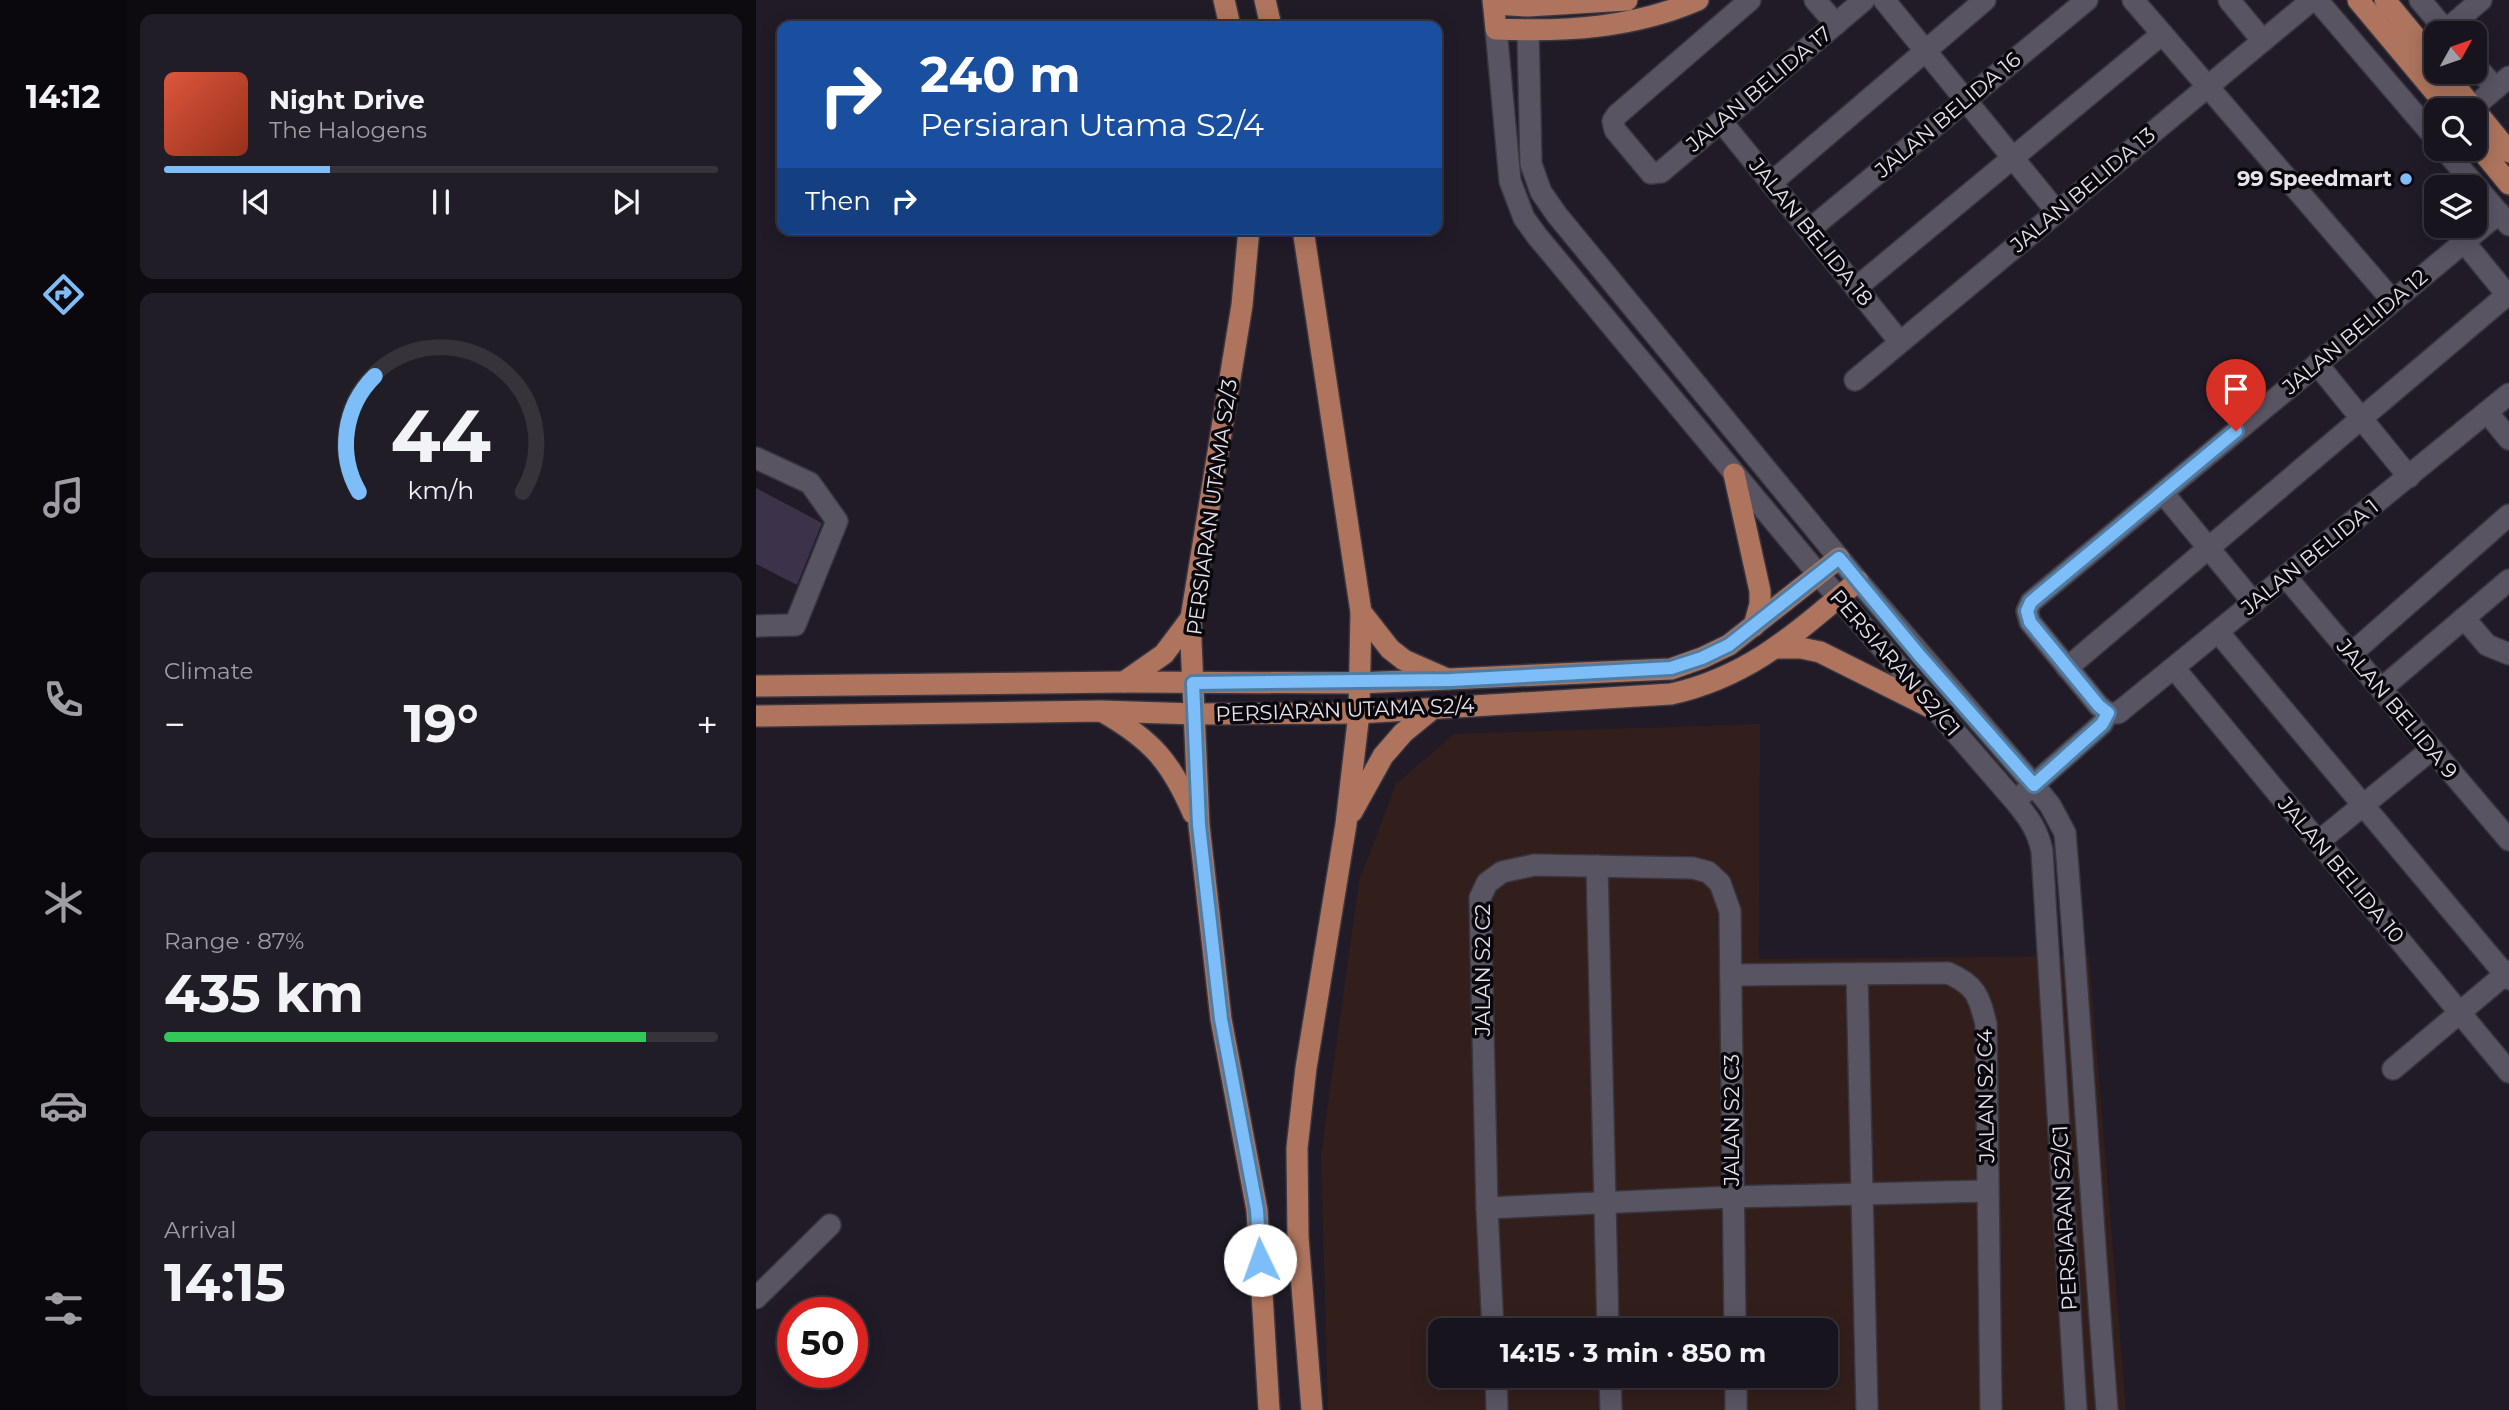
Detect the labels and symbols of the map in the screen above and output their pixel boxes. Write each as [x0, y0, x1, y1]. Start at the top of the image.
street label: JALAN BELIDA 17 [1680, 21, 1836, 157]
north arrow [2424, 21, 2487, 84]
street label: JALAN BELIDA 16 [1869, 46, 2026, 183]
street label: JALAN BELIDA 13 [2005, 122, 2160, 258]
street label: JALAN BELIDA 18 [1744, 152, 1879, 310]
place label: 99 Speedmart [2237, 166, 2392, 191]
marker: 99 Speedmart [2398, 171, 2414, 187]
street label: JALAN BELIDA 12 [2277, 264, 2432, 400]
pin [2206, 359, 2266, 431]
street label: PERSIARAN UTAMA S2/3 [1181, 377, 1242, 637]
street label: JALAN BELIDA 1 [2235, 494, 2383, 620]
street label: PERSIARAN S2/C1 [1825, 584, 1966, 741]
street label: JALAN BELIDA 9 [2331, 633, 2463, 783]
street label: PERSIARAN UTAMA S2/4 [1215, 692, 1475, 727]
street label: JALAN BELIDA 10 [2272, 791, 2410, 948]
street label: JALAN S2 C2 [1470, 904, 1495, 1037]
street label: JALAN S2 C4 [1972, 1029, 1999, 1164]
street label: JALAN S2 C3 [1719, 1054, 1744, 1187]
street label: PERSIARAN S2/C1 [2047, 1125, 2082, 1311]
position arrow [1223, 1223, 1297, 1297]
speed limit sign: 50 [777, 1297, 868, 1388]

